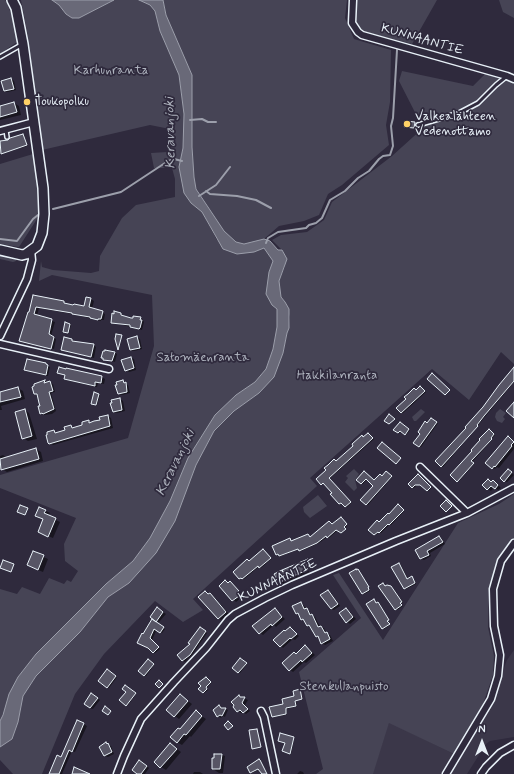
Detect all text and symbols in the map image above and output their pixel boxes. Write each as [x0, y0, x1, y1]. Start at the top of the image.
street label: KUNNAANTIE [379, 21, 465, 59]
park label: Karhunranta [73, 63, 149, 79]
place label: Toukopolku [35, 94, 89, 110]
marker: Toukopolku [22, 97, 32, 107]
water label: Keravanjoki [162, 97, 180, 169]
place label: Valkealähteen Vedenottamo [415, 109, 496, 140]
marker: Valkealähteen Vedenottamo [402, 119, 412, 129]
park label: Satomäenranta [157, 350, 249, 366]
park label: Hakkilanranta [297, 368, 377, 384]
water label: Keravanjoki [153, 427, 199, 499]
street label: KUNNAANTIE [236, 556, 320, 606]
park label: Stenkullanpuisto [300, 679, 388, 695]
north arrow [462, 722, 502, 762]
text: N [478, 723, 486, 737]

